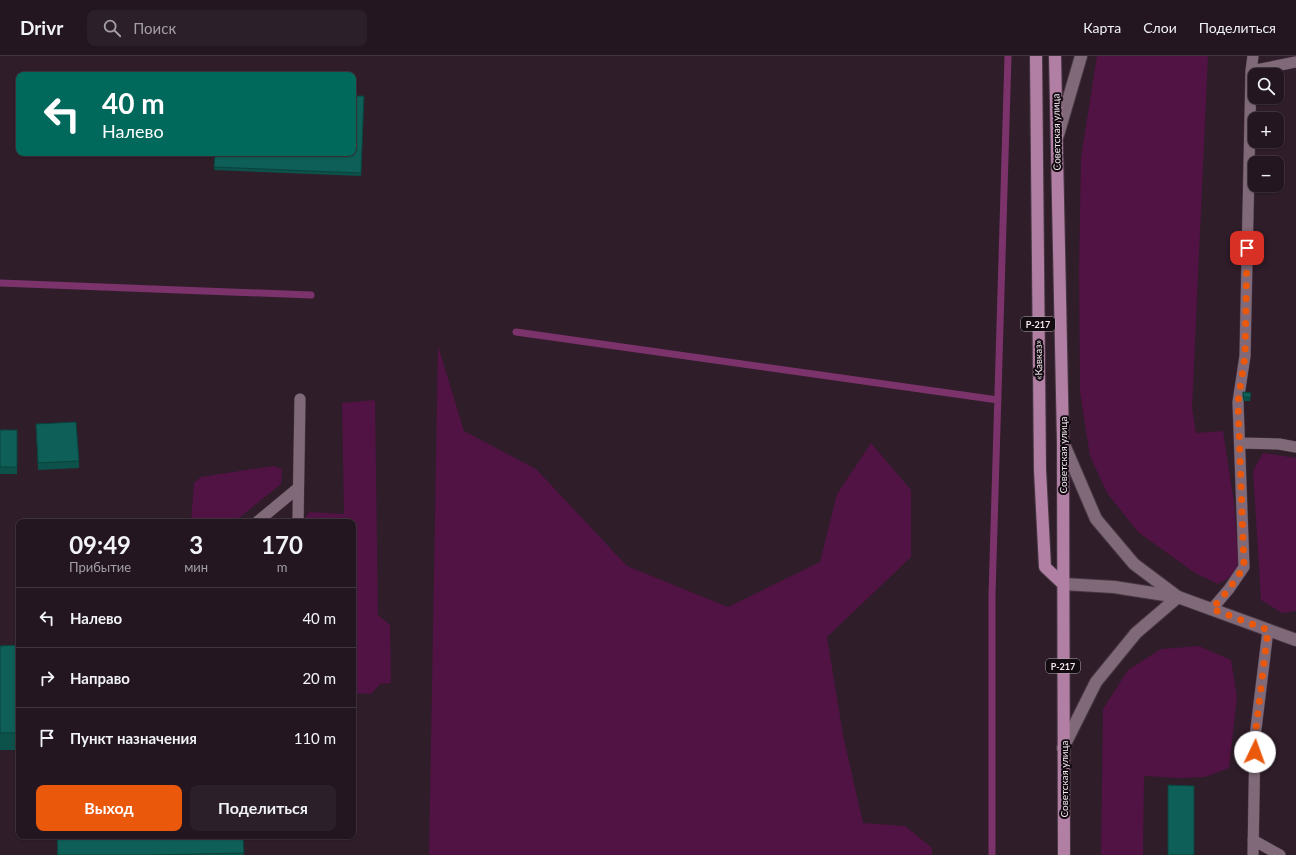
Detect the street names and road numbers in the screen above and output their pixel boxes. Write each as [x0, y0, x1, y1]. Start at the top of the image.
street label: Советская улица [1049, 93, 1063, 171]
road number: Р-217 [1021, 317, 1055, 331]
street label: «Кавказ» [1032, 340, 1044, 380]
street label: Советская улица [1057, 416, 1069, 494]
road number: Р-217 [1046, 659, 1080, 673]
street label: Советская улица [1058, 740, 1070, 818]

